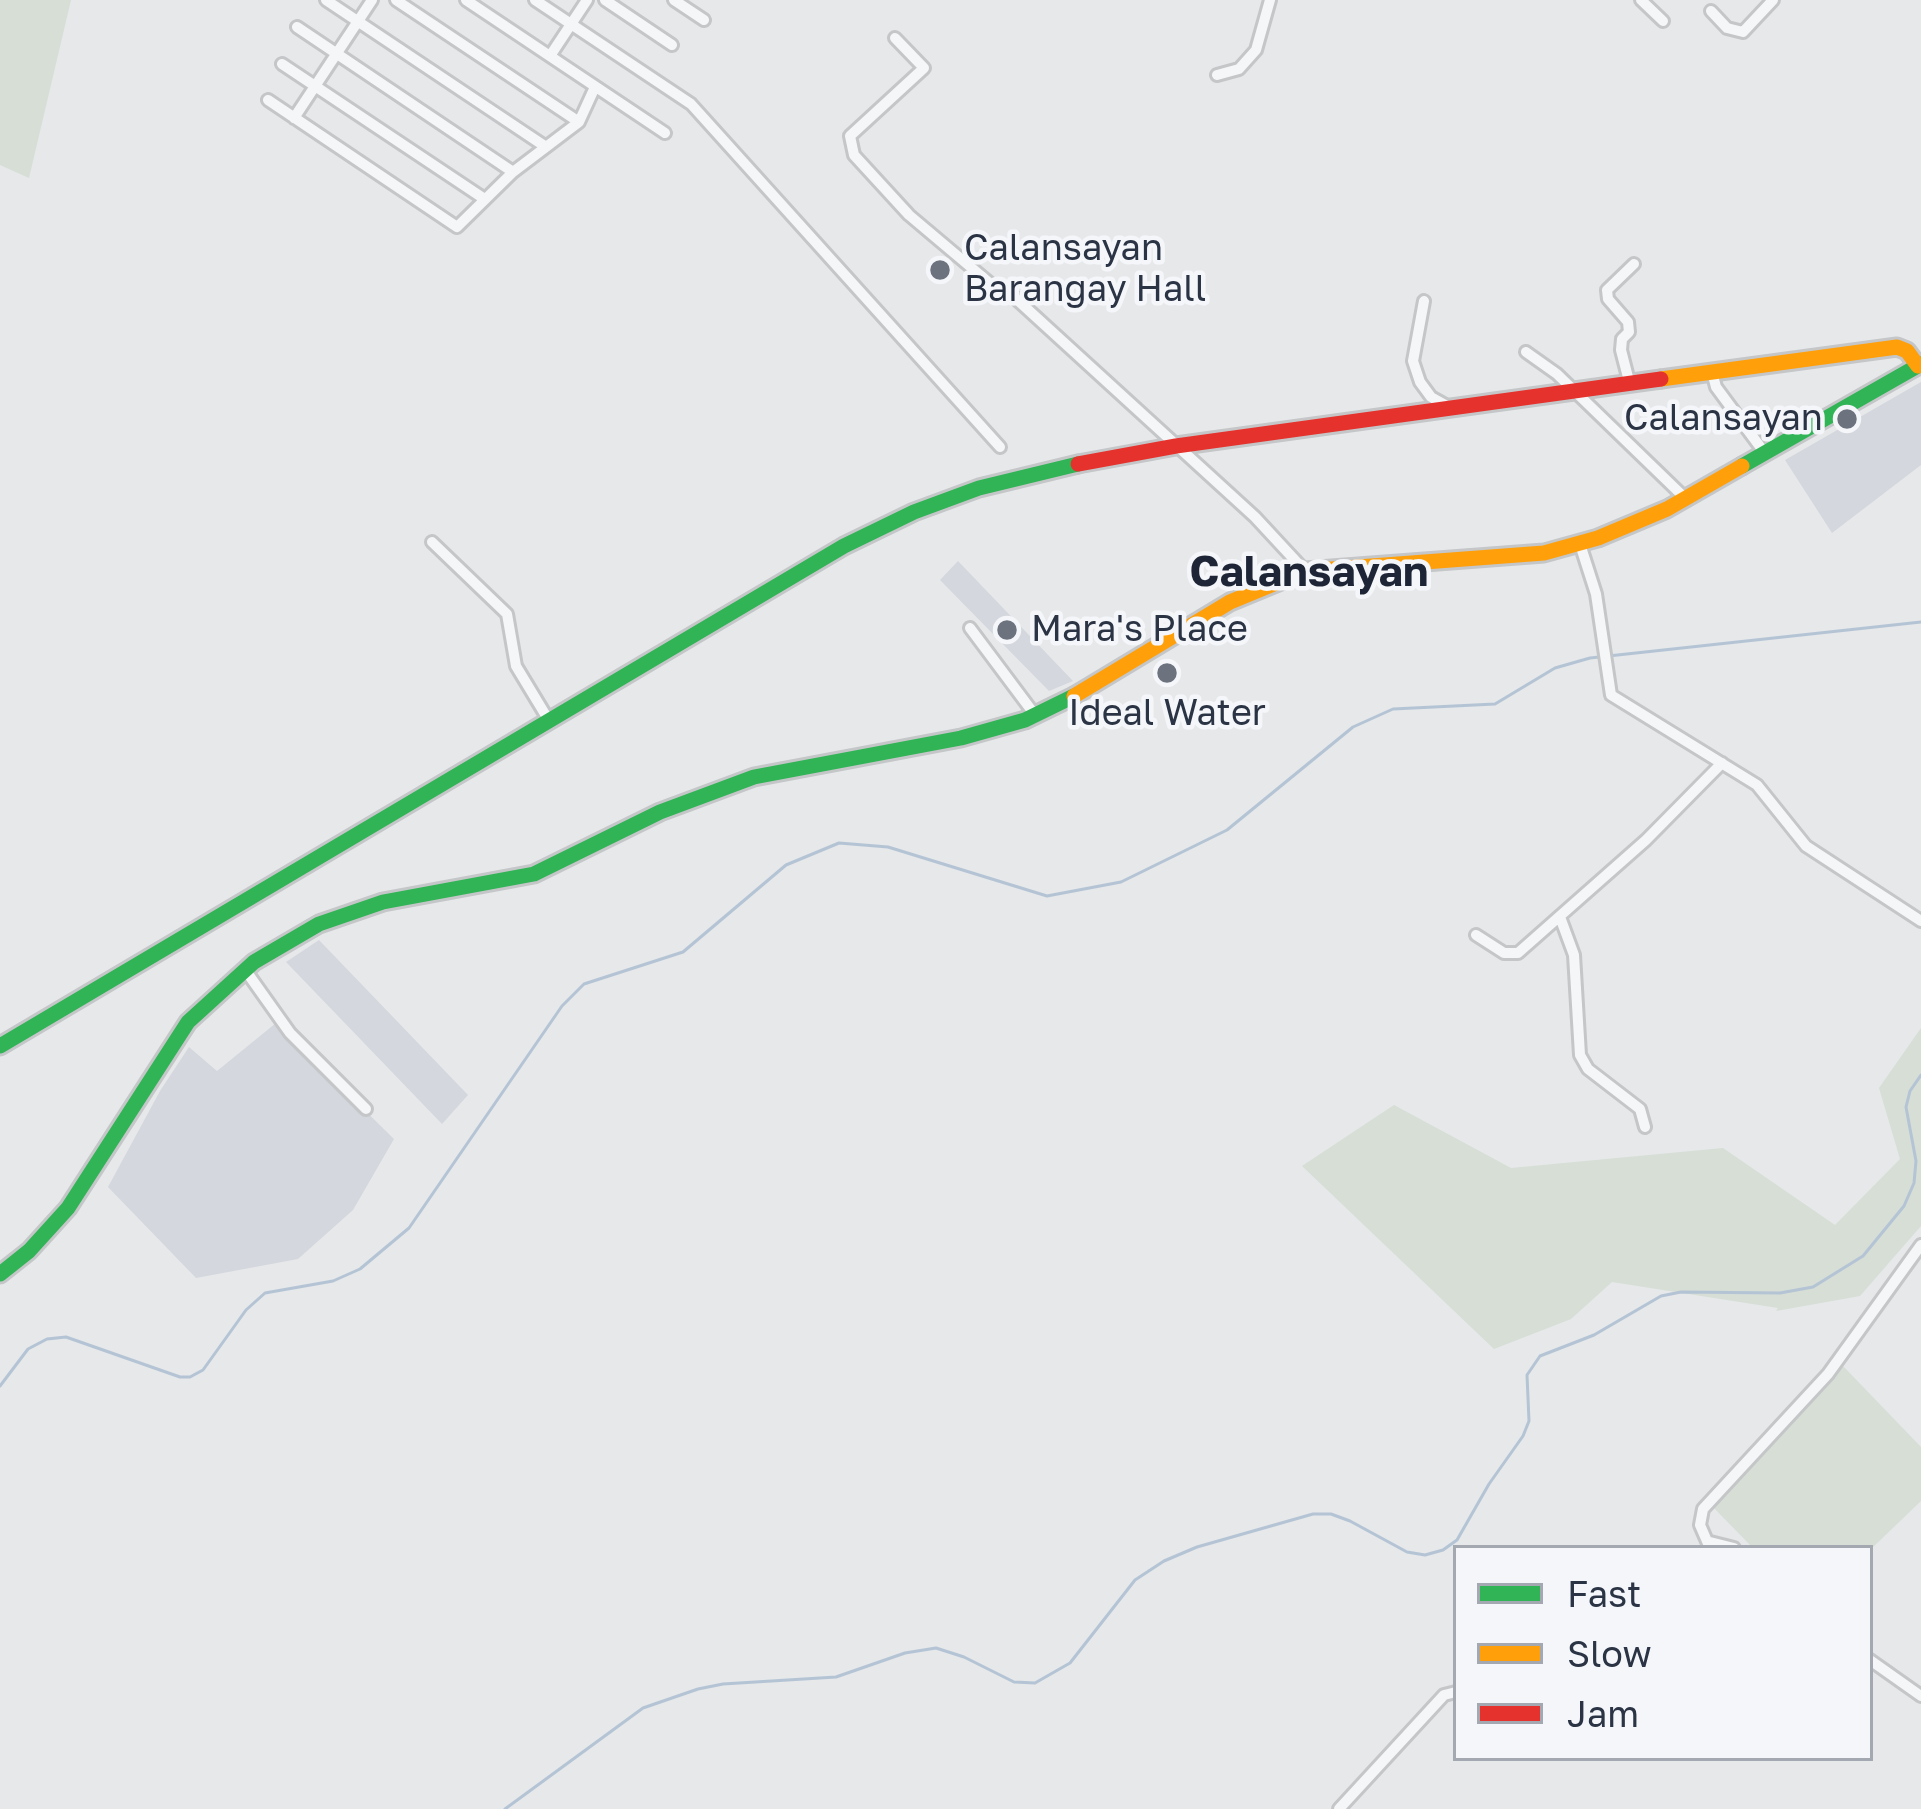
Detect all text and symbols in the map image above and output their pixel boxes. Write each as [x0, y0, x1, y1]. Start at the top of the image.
place label: Calansayan Barangay Hall [964, 227, 1206, 312]
marker: Calansayan Barangay Hall [927, 257, 953, 283]
place label: Calansayan [1624, 397, 1823, 441]
marker: Calansayan [1834, 406, 1860, 432]
district label: Calansayan [1190, 548, 1428, 598]
place label: Mara's Place [1031, 608, 1248, 652]
marker: Mara's Place [994, 617, 1020, 643]
marker: Ideal Water [1154, 660, 1180, 686]
place label: Ideal Water [1068, 692, 1266, 736]
legend [1453, 1545, 1873, 1761]
text: Fast [1567, 1572, 1642, 1615]
text: Slow [1567, 1632, 1652, 1675]
text: Jam [1567, 1692, 1639, 1735]

